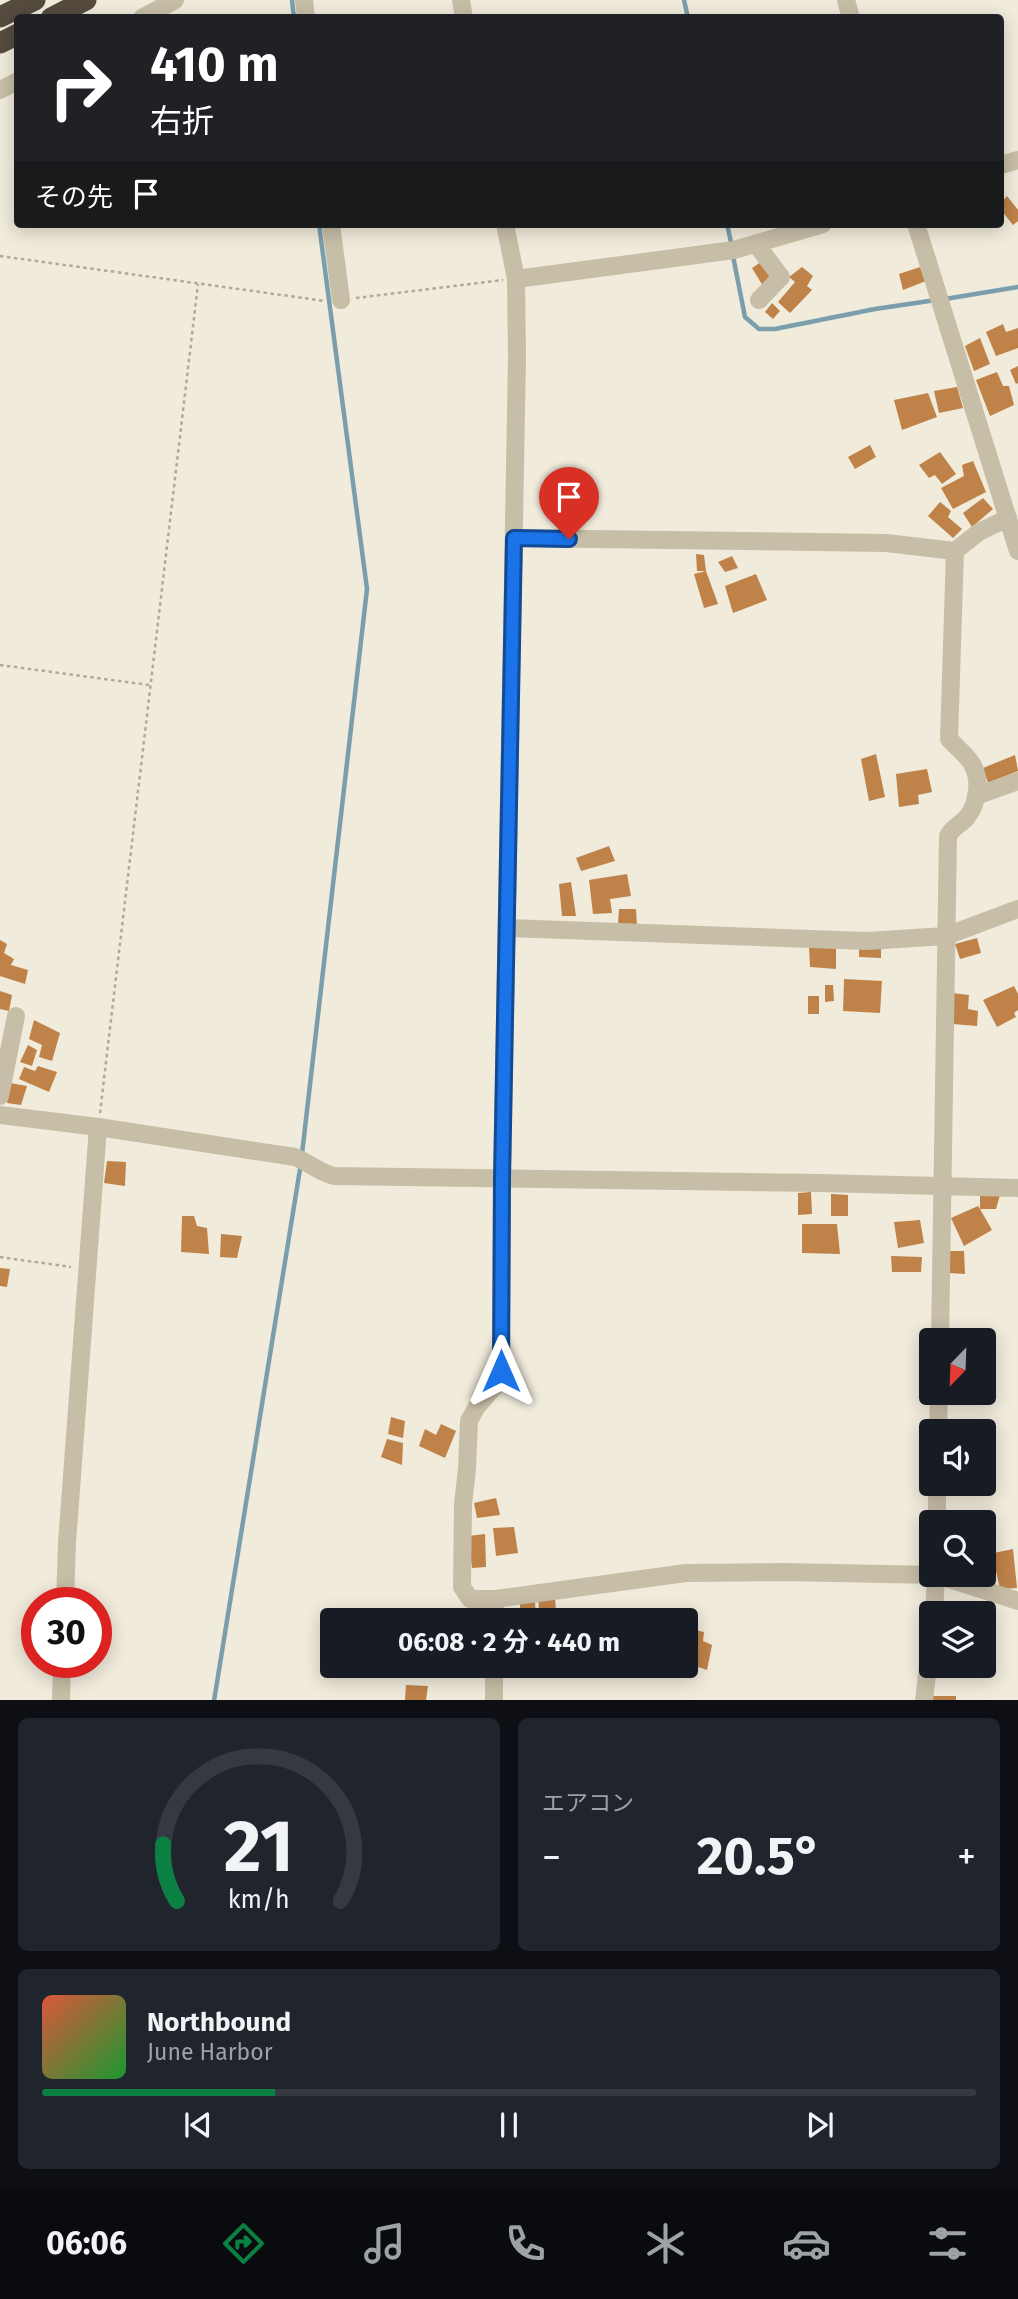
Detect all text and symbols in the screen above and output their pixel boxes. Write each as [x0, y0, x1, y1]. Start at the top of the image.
text: 410 m [150, 35, 279, 94]
icon: right [35, 42, 126, 133]
text: 右折 [150, 102, 214, 140]
icon: arrive [127, 175, 165, 213]
text: その先 [35, 182, 113, 213]
pin [539, 467, 599, 539]
icon: arrive [550, 478, 588, 516]
north arrow [919, 1328, 996, 1405]
map controls [919, 1328, 996, 1678]
position arrow [464, 1334, 538, 1408]
button: sound [919, 1419, 996, 1496]
button: search [919, 1510, 996, 1587]
speed limit sign: 30 [21, 1587, 112, 1678]
button: layers [919, 1601, 996, 1678]
text: 06:08 · 2 分 · 440 m [398, 1627, 620, 1658]
text: エアコン [542, 1789, 634, 1817]
text: 21 [224, 1803, 294, 1890]
text: 20.5° [697, 1825, 821, 1888]
text: − [542, 1834, 561, 1880]
text: + [957, 1834, 976, 1880]
text: km/h [228, 1884, 290, 1914]
text: Northbound [147, 2007, 291, 2038]
text: June Harbor [147, 2038, 273, 2066]
icon: previous [179, 2106, 217, 2144]
icon: pause [490, 2106, 528, 2144]
icon: next [801, 2106, 839, 2144]
icon: directions [219, 2219, 268, 2268]
icon: music [360, 2219, 409, 2268]
icon: phone [501, 2219, 550, 2268]
icon: climate [641, 2219, 690, 2268]
icon: car [782, 2219, 831, 2268]
icon: filters [923, 2219, 972, 2268]
text: 06:06 [46, 2224, 127, 2262]

